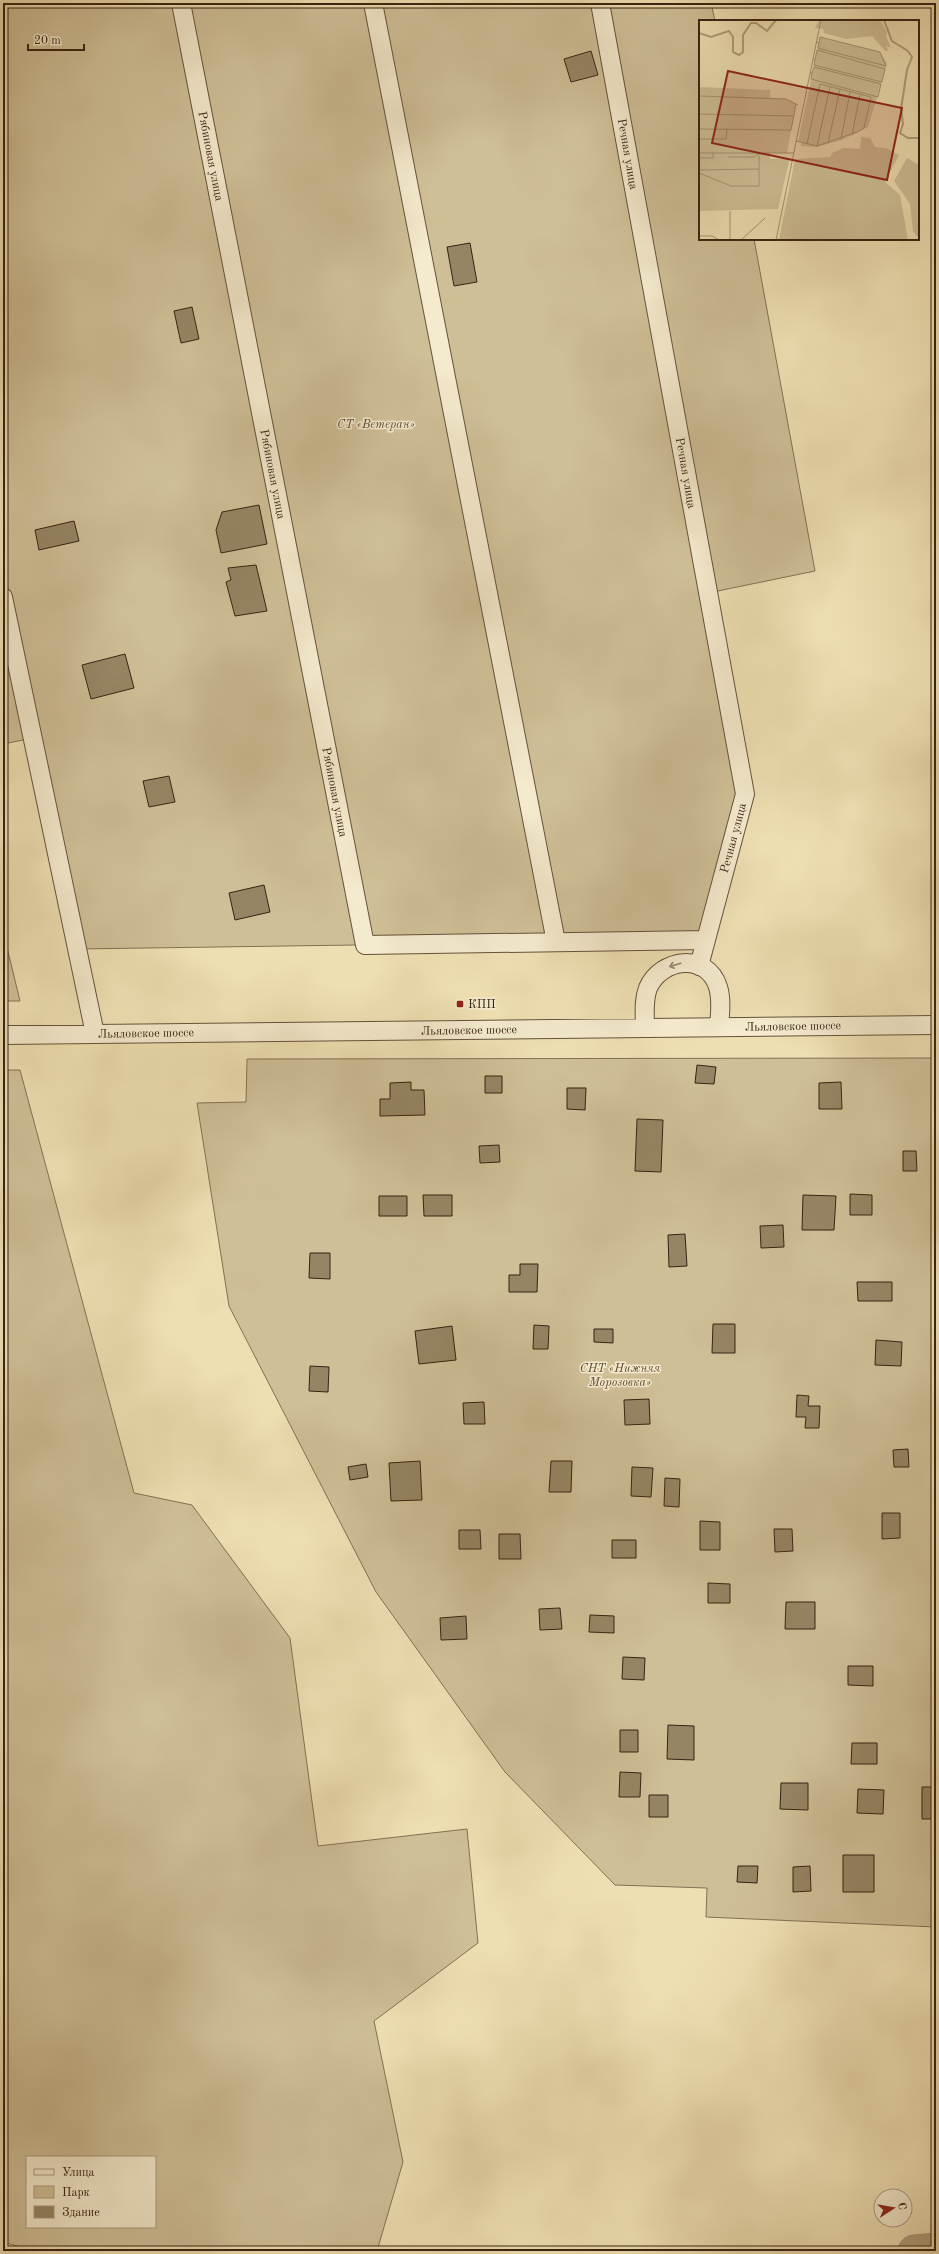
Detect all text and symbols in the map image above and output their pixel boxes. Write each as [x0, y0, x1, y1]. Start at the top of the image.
inset map [699, 20, 919, 240]
scale bar [28, 26, 84, 52]
text: 20 m [34, 35, 61, 47]
street label: Рябиновая улица [195, 110, 225, 202]
street label: Речная улица [615, 118, 639, 191]
park label: СТ «Ветеран» [337, 419, 415, 431]
street label: Рябиновая улица [257, 428, 287, 520]
street label: Речная улица [673, 437, 697, 510]
street label: Рябиновая улица [319, 746, 349, 838]
street label: Речная улица [719, 802, 749, 874]
one-way arrow [668, 961, 681, 969]
marker: КПП [455, 999, 465, 1009]
place label: КПП [468, 999, 496, 1011]
street label: Льяловское шоссе [745, 1020, 842, 1034]
street label: Льяловское шоссе [421, 1024, 518, 1038]
street label: Льяловское шоссе [98, 1027, 195, 1041]
park label: СНТ «Нижняя Морозовка» [580, 1363, 661, 1389]
legend [26, 2156, 156, 2228]
text: Улица [62, 2167, 95, 2179]
text: Парк [62, 2187, 90, 2199]
north arrow [873, 2188, 913, 2228]
text: С [895, 2202, 907, 2211]
text: Здание [62, 2207, 100, 2219]

